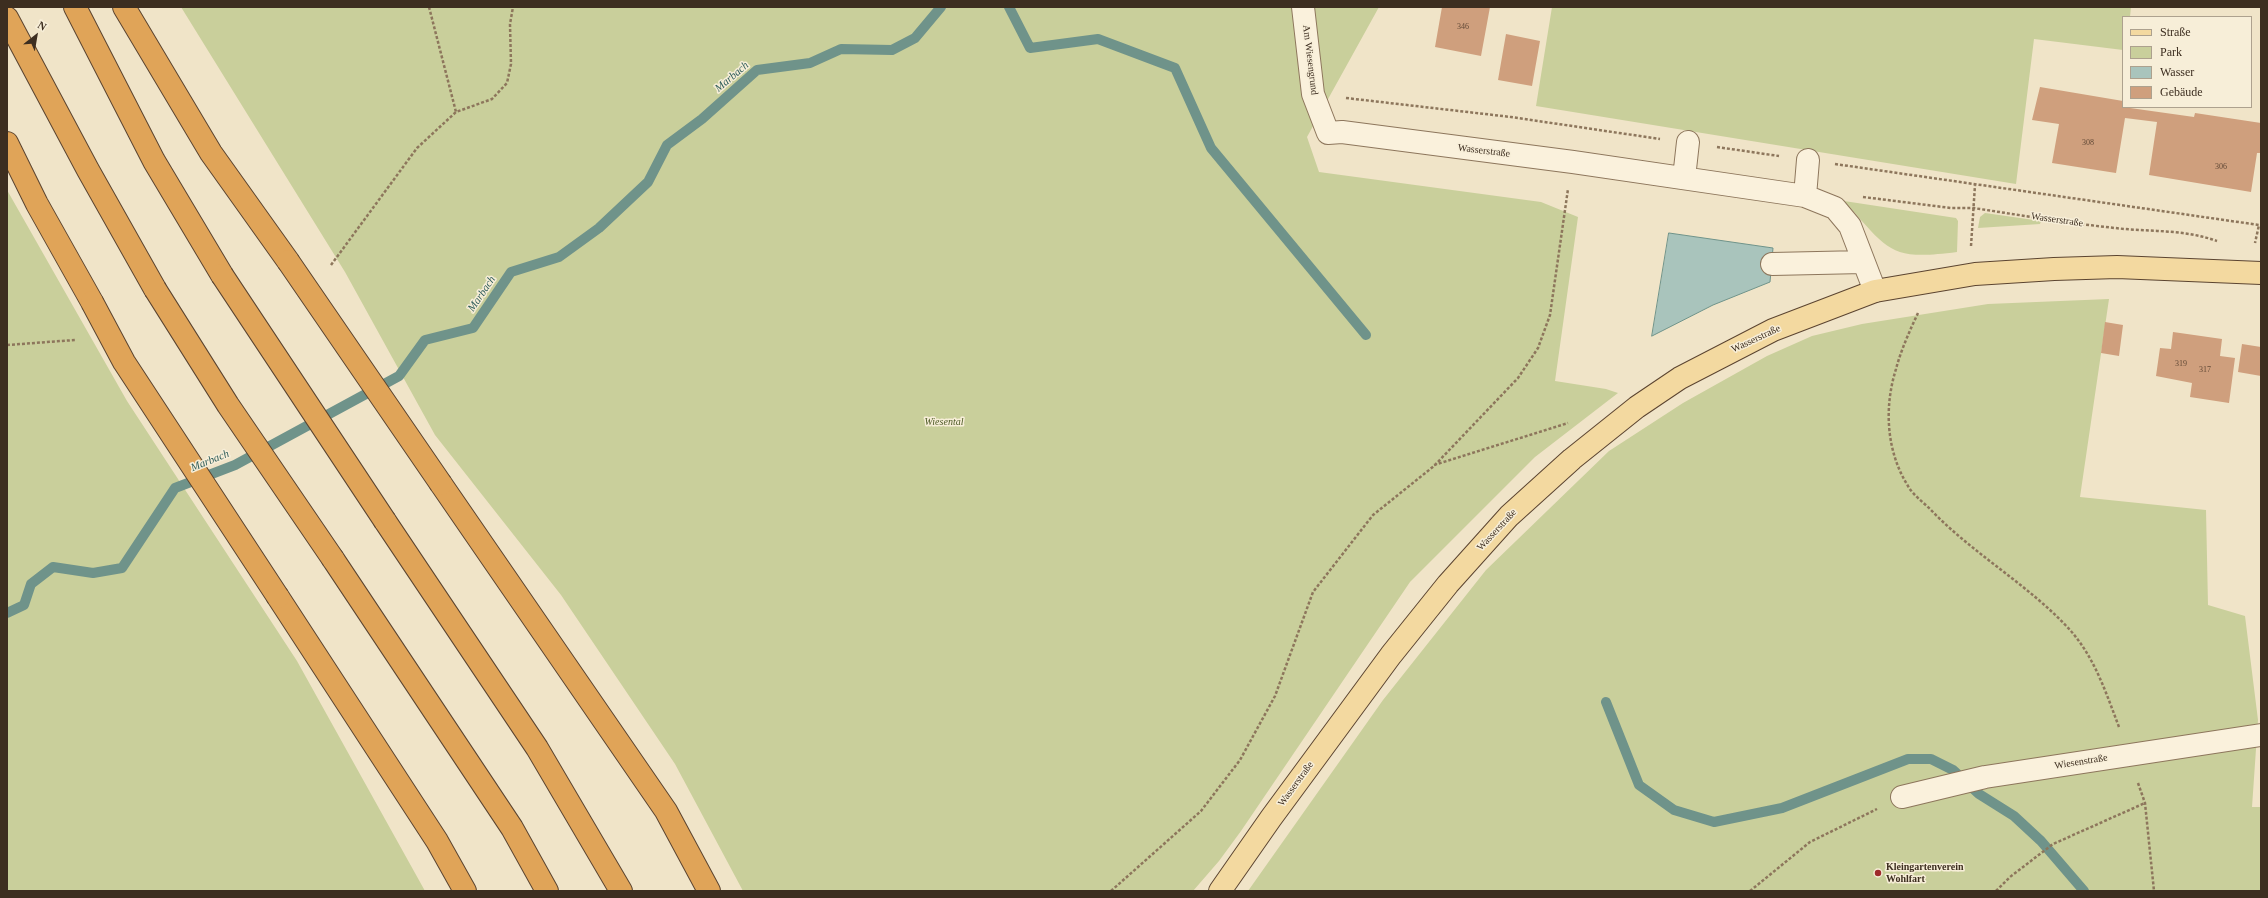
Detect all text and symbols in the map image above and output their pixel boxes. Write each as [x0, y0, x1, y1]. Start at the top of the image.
north arrow [16, 16, 56, 56]
legend [2122, 16, 2252, 108]
text: N [36, 19, 49, 33]
house number: 346 [1457, 22, 1469, 32]
street label: Am Wiesengrund [1300, 24, 1320, 96]
text: Straße [2160, 25, 2191, 39]
text: Park [2160, 45, 2182, 59]
water label: Marbach [712, 59, 752, 95]
text: Wasser [2160, 65, 2194, 79]
text: Gebäude [2160, 85, 2203, 99]
house number: 308 [2082, 138, 2094, 148]
street label: Wasserstraße [1457, 142, 1511, 160]
house number: 306 [2215, 162, 2227, 172]
street label: Wasserstraße [2030, 210, 2084, 230]
water label: Marbach [465, 274, 499, 314]
street label: Wasserstraße [1730, 322, 1782, 356]
house number: 319 [2175, 359, 2187, 369]
house number: 317 [2199, 365, 2211, 375]
park label: Wiesental [925, 416, 963, 428]
water label: Marbach [189, 447, 231, 475]
street label: Wasserstraße [1475, 507, 1519, 553]
street label: Wiesenstraße [2054, 752, 2108, 772]
street label: Wasserstraße [1276, 759, 1316, 809]
place label: Kleingartenverein Wohlfart [1886, 861, 1964, 884]
marker: Kleingartenverein Wohlfart [1873, 868, 1883, 878]

